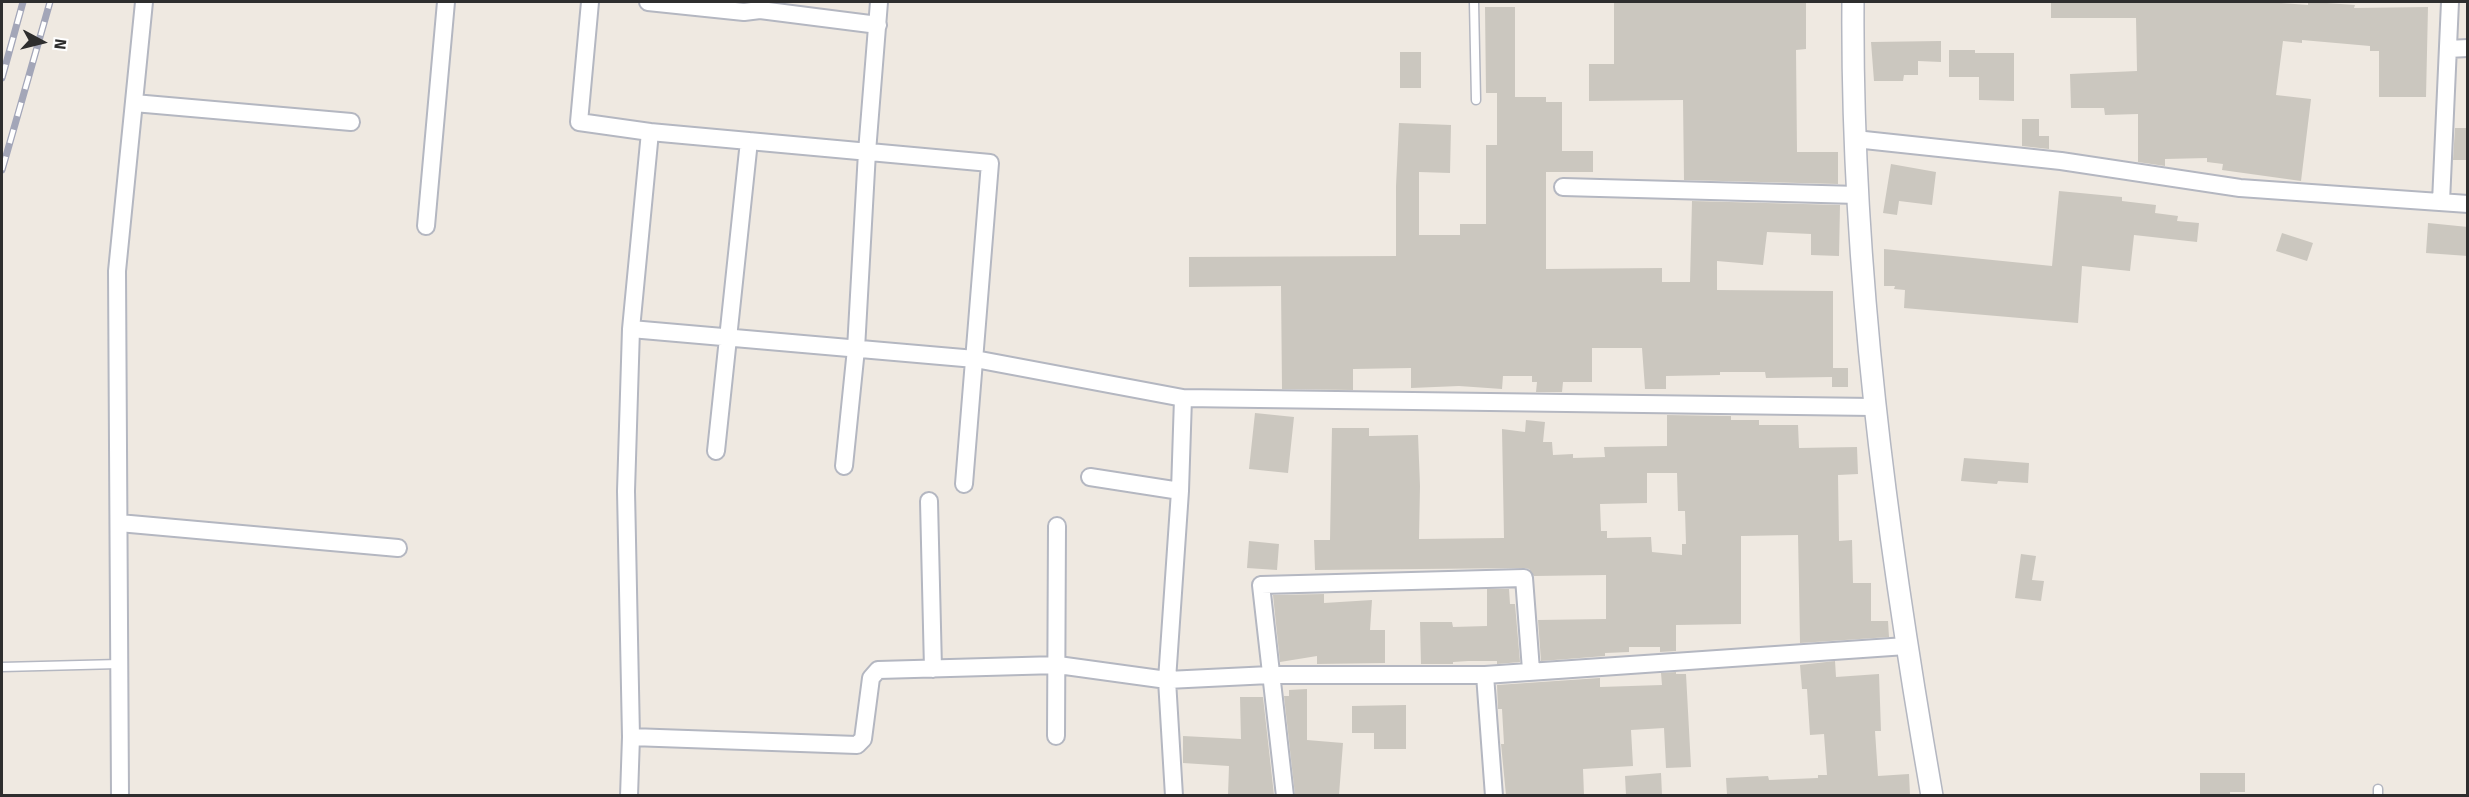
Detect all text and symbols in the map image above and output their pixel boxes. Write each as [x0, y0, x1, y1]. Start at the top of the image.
north arrow [12, 12, 72, 72]
text: N [50, 38, 70, 51]

